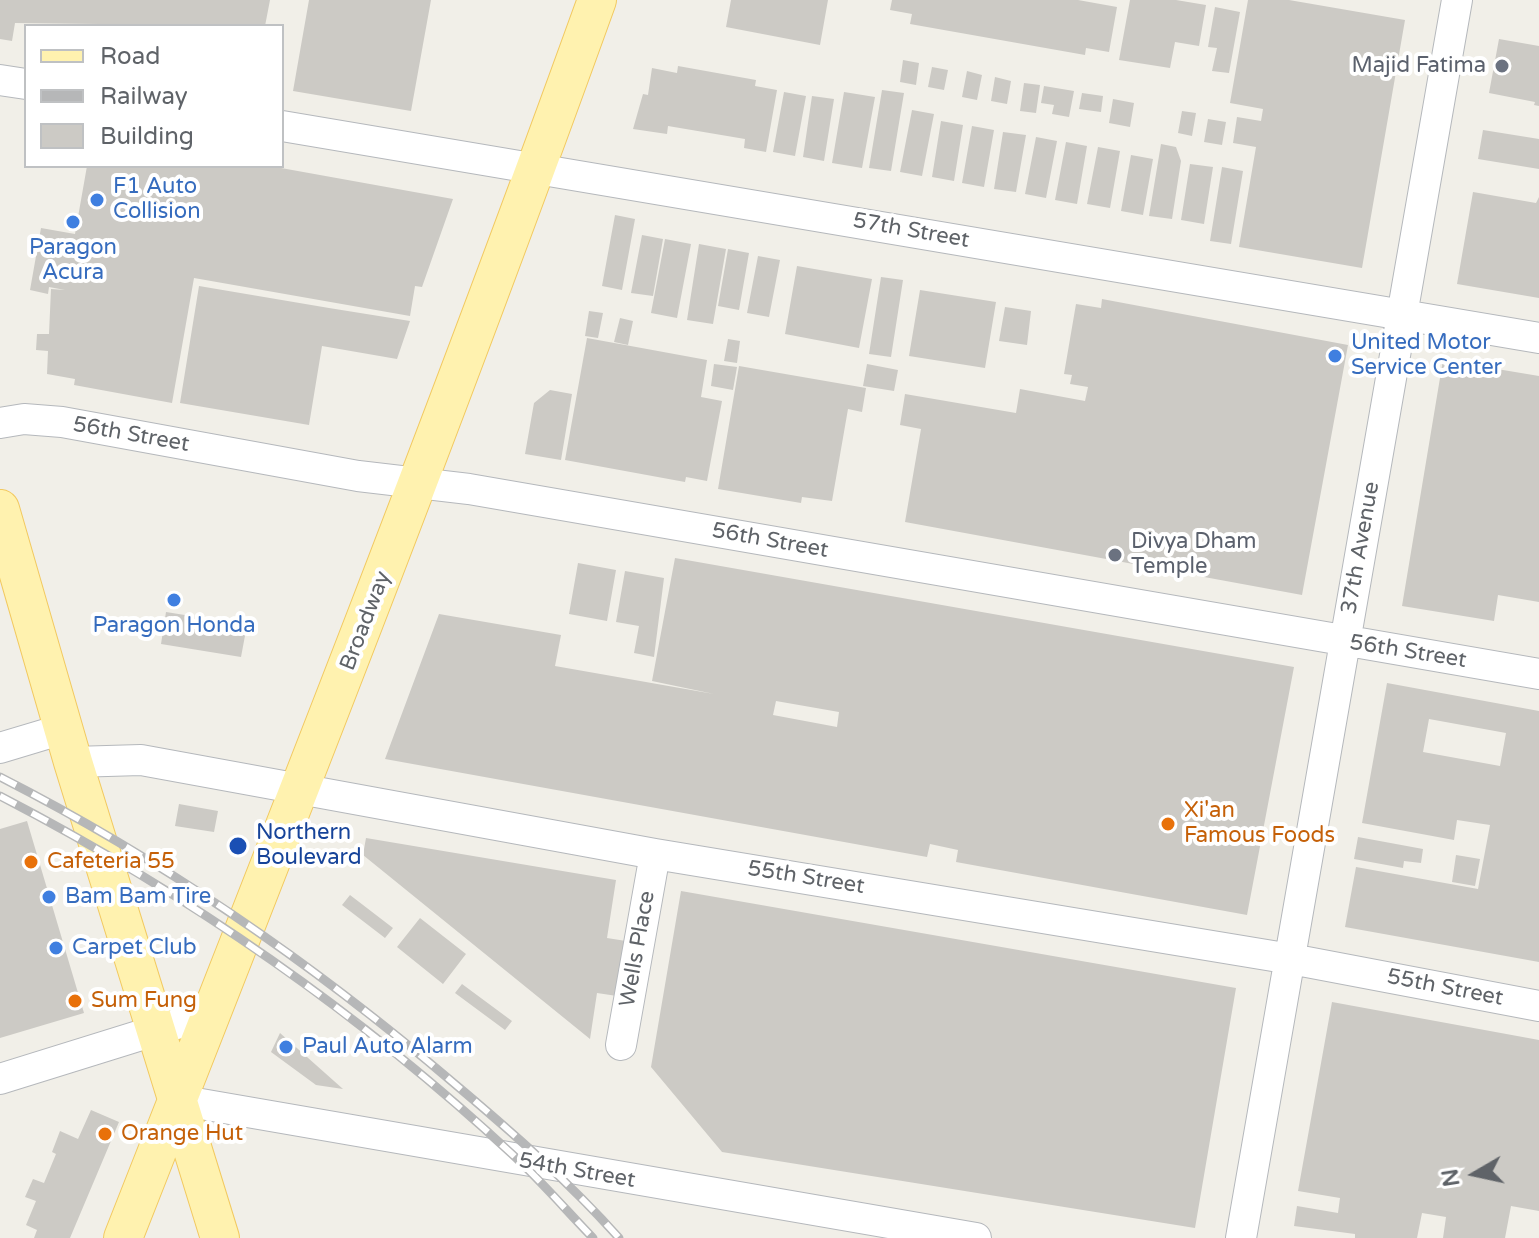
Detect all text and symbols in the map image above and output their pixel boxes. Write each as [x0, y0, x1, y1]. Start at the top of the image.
legend [24, 24, 284, 168]
text: Road [100, 42, 160, 71]
place label: Majid Fatima [1351, 53, 1486, 79]
marker: Majid Fatima [1493, 57, 1511, 75]
text: Railway [100, 82, 188, 111]
text: Building [100, 122, 194, 151]
place label: F1 Auto Collision [113, 174, 201, 226]
marker: F1 Auto Collision [88, 191, 106, 209]
street label: 57th Street [851, 208, 971, 254]
marker: Paragon Acura [64, 213, 82, 231]
place label: Paragon Acura [29, 235, 117, 286]
place label: United Motor Service Center [1351, 330, 1502, 382]
marker: United Motor Service Center [1326, 347, 1344, 365]
street label: 56th Street [71, 412, 191, 458]
street label: 37th Avenue [1336, 480, 1386, 616]
street label: 56th Street [710, 518, 830, 564]
place label: Divya Dham Temple [1131, 529, 1256, 580]
marker: Divya Dham Temple [1106, 546, 1124, 564]
street label: Broadway [335, 568, 397, 674]
marker: Paragon Honda [165, 591, 183, 609]
place label: Paragon Honda [92, 613, 256, 639]
street label: 56th Street [1348, 630, 1468, 674]
place label: Xi'an Famous Foods [1184, 798, 1335, 850]
marker: Xi'an Famous Foods [1159, 815, 1177, 833]
place label: Northern Boulevard [256, 820, 362, 872]
marker: Northern Boulevard [227, 835, 249, 857]
place label: Cafeteria 55 [47, 849, 175, 875]
marker: Cafeteria 55 [22, 853, 40, 871]
street label: 55th Street [746, 856, 866, 900]
place label: Bam Bam Tire [65, 884, 211, 910]
marker: Bam Bam Tire [40, 888, 58, 906]
street label: Wells Place [615, 889, 661, 1009]
place label: Carpet Club [72, 935, 197, 961]
marker: Carpet Club [47, 939, 65, 957]
street label: 55th Street [1385, 964, 1505, 1012]
place label: Sum Fung [91, 988, 197, 1014]
marker: Sum Fung [66, 992, 84, 1010]
place label: Paul Auto Alarm [302, 1034, 473, 1060]
marker: Paul Auto Alarm [277, 1038, 295, 1056]
place label: Orange Hut [121, 1121, 243, 1147]
marker: Orange Hut [96, 1125, 114, 1143]
north arrow [1435, 1134, 1515, 1214]
street label: 54th Street [517, 1148, 637, 1194]
text: N [1437, 1167, 1466, 1189]

